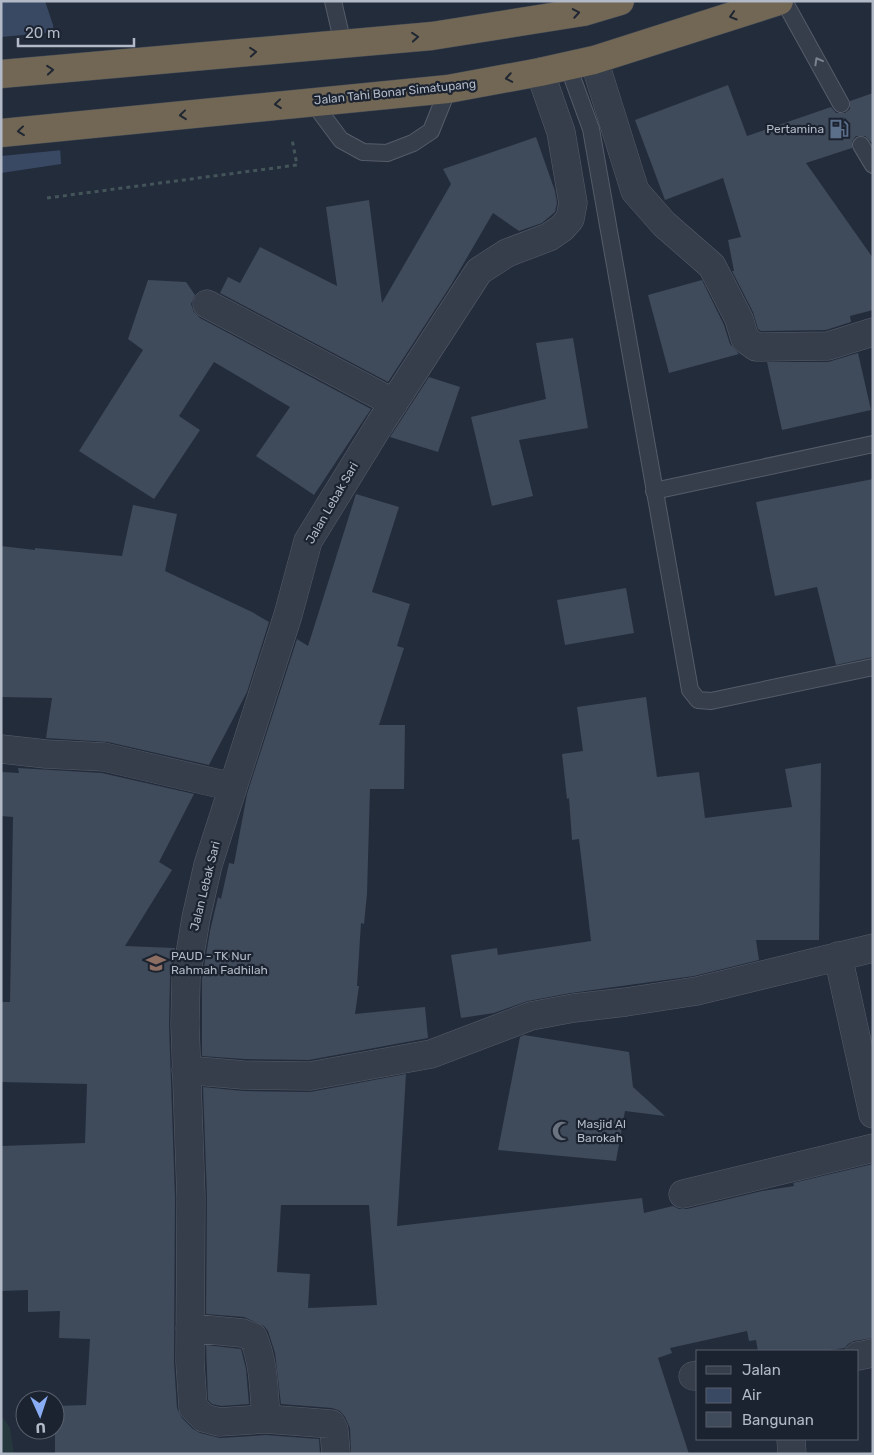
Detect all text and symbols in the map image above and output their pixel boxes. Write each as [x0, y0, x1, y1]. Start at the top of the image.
one-way arrow [571, 9, 580, 19]
one-way arrow [729, 10, 738, 20]
scale bar [18, 15, 134, 47]
text: 20 m [25, 24, 60, 42]
one-way arrow [411, 32, 419, 43]
one-way arrow [249, 47, 257, 58]
one-way arrow [814, 58, 824, 67]
one-way arrow [46, 64, 54, 75]
one-way arrow [505, 72, 513, 82]
street label: Jalan Tahi Bonar Simatupang [313, 77, 477, 107]
one-way arrow [274, 98, 282, 109]
one-way arrow [179, 109, 187, 120]
fuel station icon: Pertamina [828, 118, 850, 140]
place label: Pertamina [766, 122, 824, 136]
one-way arrow [17, 125, 25, 136]
street label: Jalan Lebak Sari [303, 460, 361, 546]
street label: Jalan Lebak Sari [187, 840, 223, 932]
place label: PAUD - TK Nur Rahmah Fadhilah [171, 949, 268, 977]
school or university icon: PAUD - TK Nur Rahmah Fadhilah [145, 952, 167, 974]
place label: Masjid Al Barokah [577, 1117, 626, 1145]
mosque icon: Masjid Al Barokah [551, 1120, 573, 1142]
legend [696, 1350, 859, 1440]
text: Jalan [742, 1361, 781, 1379]
text: Air [742, 1386, 762, 1404]
north arrow [15, 1390, 65, 1440]
text: Bangunan [742, 1411, 814, 1429]
text: U [35, 1419, 46, 1436]

